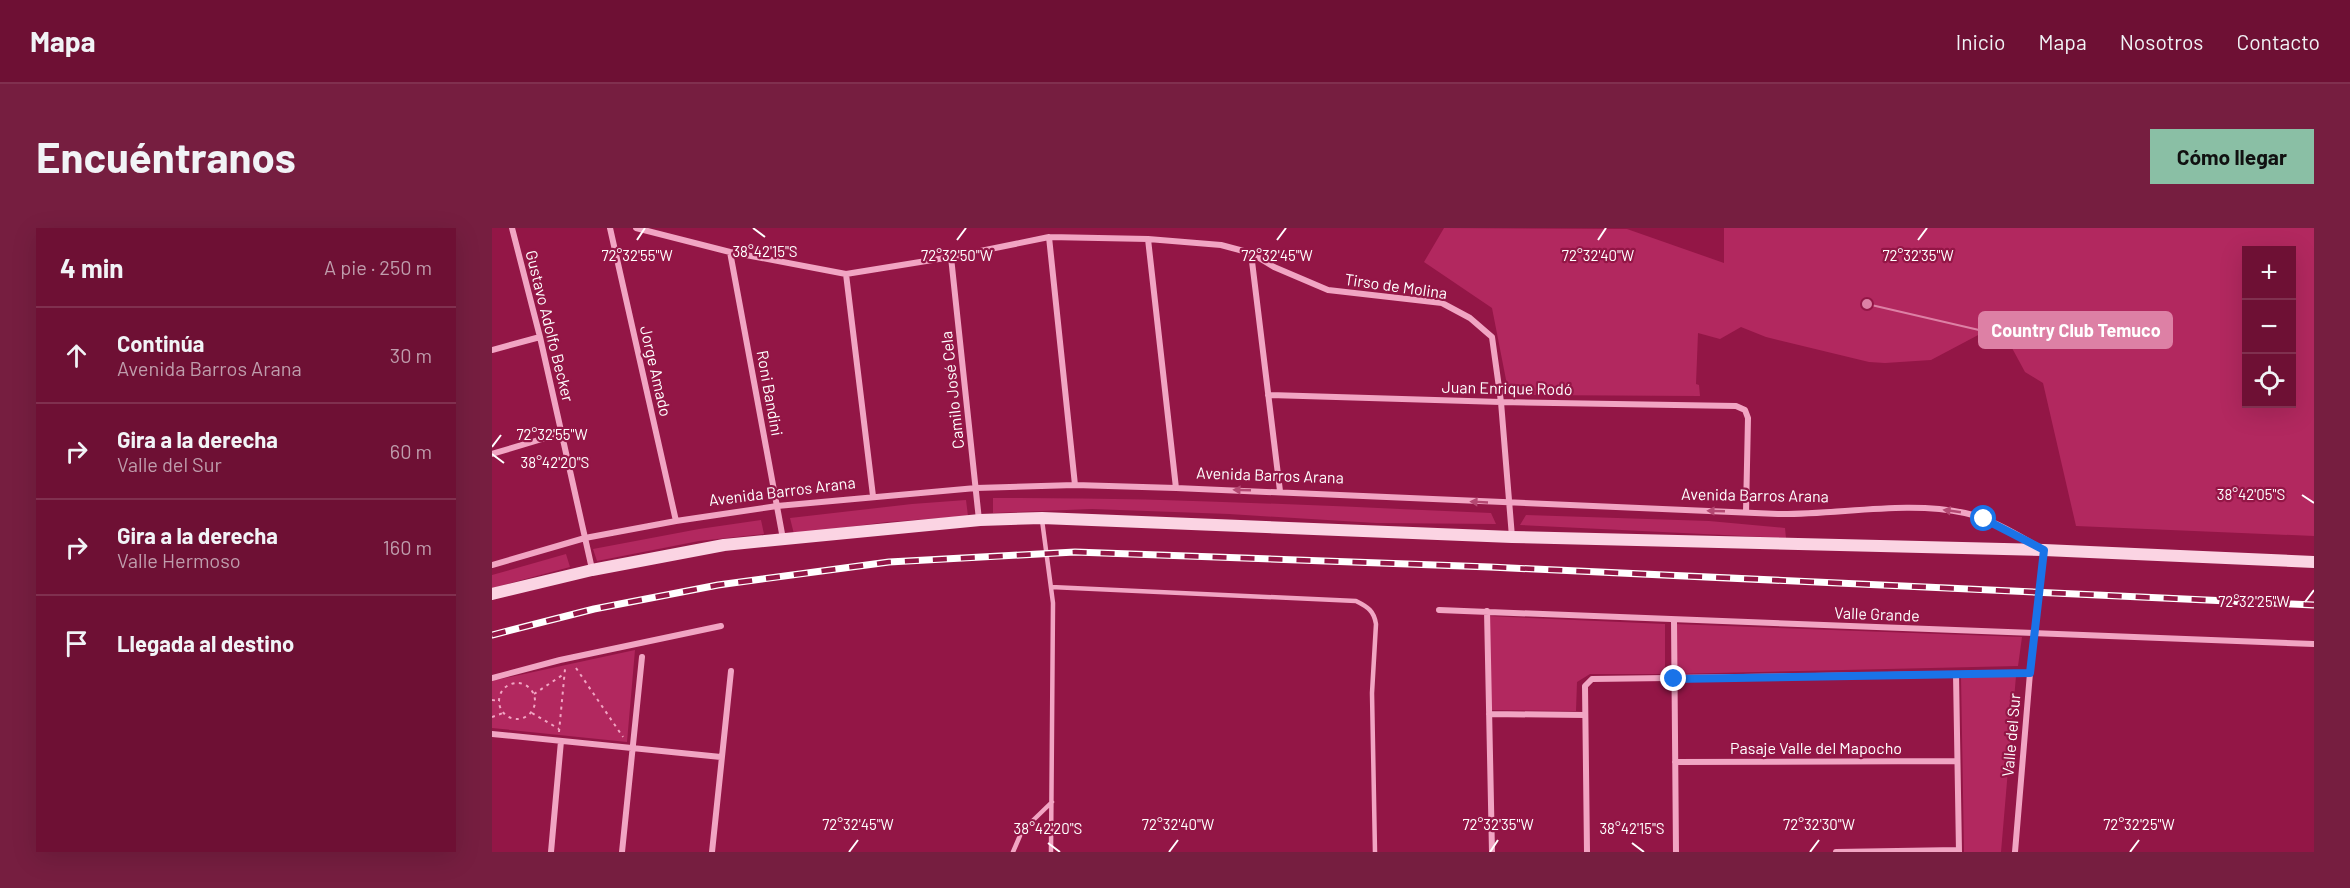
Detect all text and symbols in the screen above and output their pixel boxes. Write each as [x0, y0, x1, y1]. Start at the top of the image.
text: Mapa [30, 24, 96, 58]
text: Inicio [1956, 29, 2006, 54]
text: Mapa [2039, 29, 2087, 54]
text: Nosotros [2120, 29, 2203, 54]
text: Contacto [2236, 29, 2320, 54]
button: Cómo llegar [2150, 129, 2314, 184]
text: Encuéntranos [36, 131, 296, 181]
text: 38°42'15"S [732, 242, 798, 260]
text: 72°32'55"W [601, 246, 673, 264]
text: 72°32'50"W [921, 246, 993, 264]
text: 72°32'45"W [1241, 246, 1313, 264]
text: 72°32'40"W [1562, 246, 1634, 264]
text: 72°32'35"W [1882, 246, 1954, 264]
map controls [2242, 246, 2296, 408]
button: + [2242, 246, 2296, 300]
street label: Gustavo Adolfo Becker [522, 248, 579, 404]
text: 4 min [60, 252, 124, 283]
text: A pie · 250 m [324, 255, 432, 279]
street label: Tirso de Molina [1343, 269, 1449, 302]
button: − [2242, 300, 2296, 354]
callout: Country Club Temuco [1979, 312, 2172, 348]
text: Country Club Temuco [1991, 319, 2161, 341]
street label: Jorge Amado [637, 324, 676, 418]
text: Continúa [117, 330, 204, 356]
street label: Camilo José Cela [936, 330, 967, 450]
icon: ahead [60, 339, 93, 372]
text: 30 m [390, 343, 432, 367]
street label: Roni Bandini [754, 349, 787, 437]
button: locate [2242, 354, 2296, 408]
text: Avenida Barros Arana [117, 356, 302, 380]
street label: Juan Enrique Rodó [1441, 377, 1573, 398]
text: 72°32'55"W [516, 425, 588, 443]
text: Gira a la derecha [117, 426, 278, 452]
icon: right [60, 435, 93, 468]
text: 60 m [390, 439, 432, 463]
text: Valle del Sur [117, 452, 222, 476]
text: 38°42'20"S [521, 453, 589, 471]
street label: Avenida Barros Arana [1196, 462, 1344, 487]
street label: Avenida Barros Arana [707, 472, 856, 509]
street label: Avenida Barros Arana [1681, 484, 1829, 505]
one-way arrow [1233, 485, 1252, 495]
text: 38°42'05"S [2217, 485, 2285, 503]
one-way arrow [1469, 497, 1488, 506]
route start [1970, 505, 1996, 531]
one-way arrow [1943, 506, 1962, 516]
one-way arrow [1706, 507, 1725, 516]
text: Gira a la derecha [117, 522, 278, 548]
icon: right [60, 531, 93, 564]
text: 160 m [383, 535, 432, 559]
text: Valle Hermoso [117, 548, 241, 572]
text: 72°32'25"W [2218, 592, 2290, 610]
street label: Valle Grande [1834, 603, 1920, 624]
icon: arrive [60, 627, 93, 660]
text: Llegada al destino [117, 630, 294, 656]
route end [1660, 665, 1686, 691]
street label: Valle del Sur [1997, 692, 2024, 778]
street label: Pasaje Valle del Mapocho [1730, 738, 1902, 757]
text: 72°32'45"W [822, 815, 894, 833]
text: 72°32'40"W [1142, 815, 1214, 833]
text: 72°32'35"W [1462, 815, 1534, 833]
text: 72°32'30"W [1783, 815, 1855, 833]
text: 72°32'25"W [2103, 815, 2175, 833]
text: 38°42'20"S [1014, 819, 1082, 837]
text: 38°42'15"S [1599, 819, 1665, 837]

